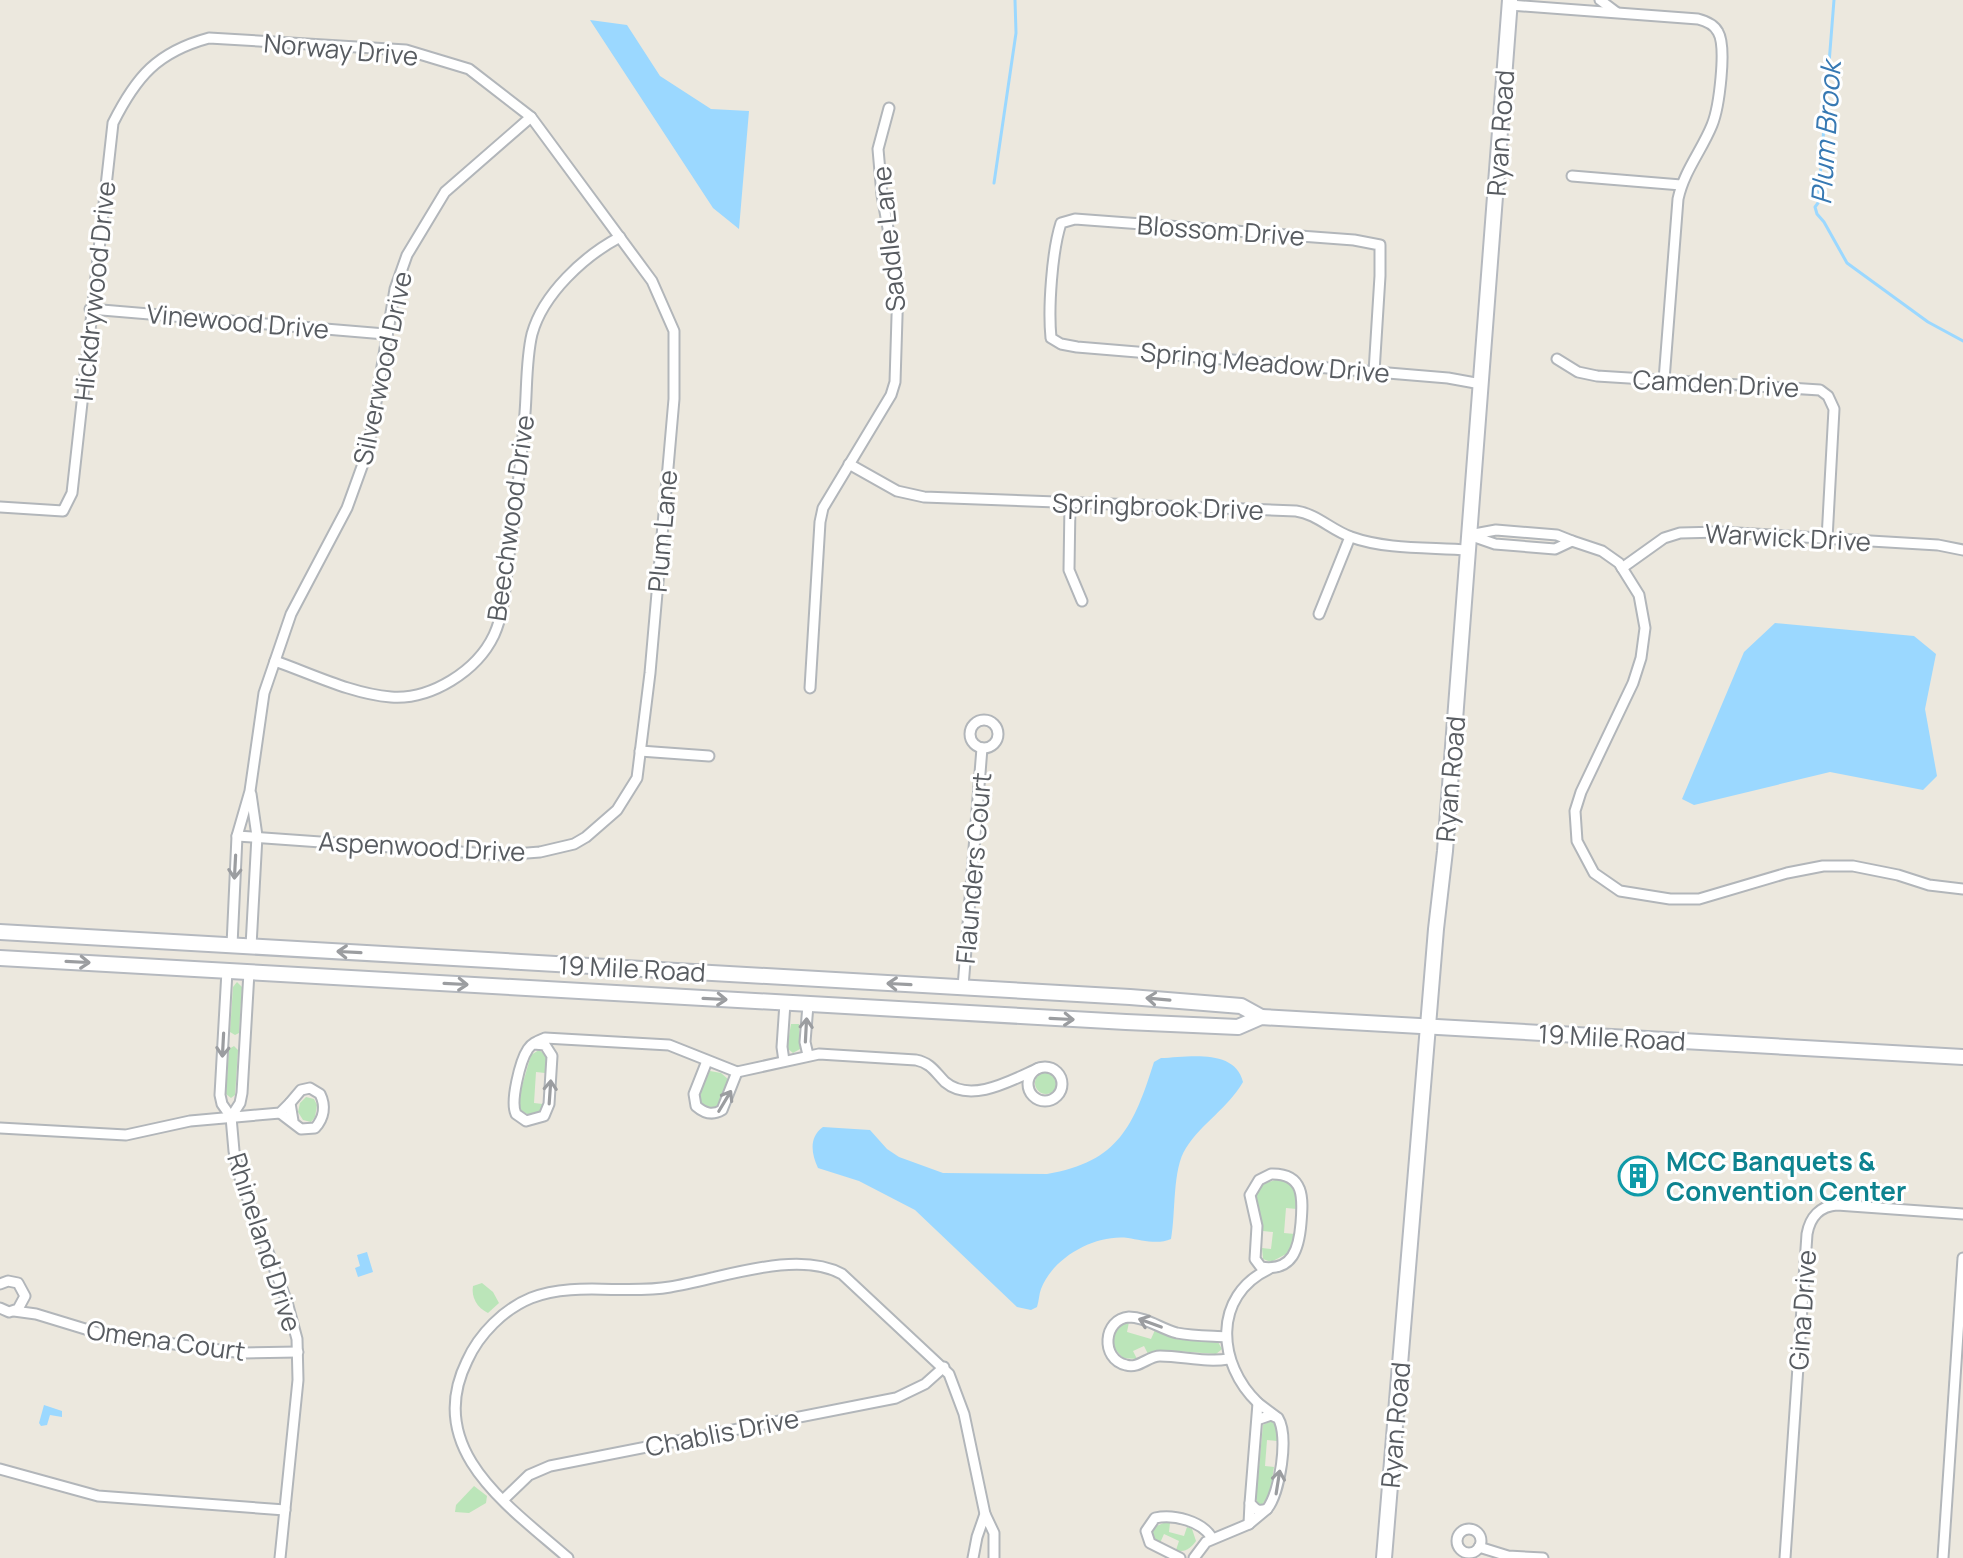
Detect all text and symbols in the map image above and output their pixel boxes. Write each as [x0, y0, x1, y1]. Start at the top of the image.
street label: Norway Drive [262, 24, 420, 74]
water label: Plum Brook [1801, 56, 1849, 206]
street label: Ryan Road [1478, 69, 1522, 197]
street label: Saddle Lane [862, 165, 914, 313]
street label: Hickdrywood Drive [65, 179, 123, 403]
street label: Blossom Drive [1136, 206, 1306, 254]
street label: Silverwood Drive [344, 268, 420, 468]
street label: Vinewood Drive [145, 295, 331, 347]
street label: Spring Meadow Drive [1139, 333, 1391, 391]
street label: Camden Drive [1632, 361, 1800, 405]
street label: Beechwood Drive [478, 413, 542, 623]
street label: Plum Lane [639, 468, 685, 594]
street label: Springbrook Drive [1052, 484, 1264, 528]
street label: Warwick Drive [1704, 515, 1872, 559]
street label: Ryan Road [1427, 715, 1473, 843]
street label: Flaunders Court [947, 771, 999, 965]
street label: Aspenwood Drive [318, 823, 526, 869]
one-way arrow [228, 853, 243, 880]
one-way arrow [336, 944, 362, 959]
street label: 19 Mile Road [557, 946, 707, 990]
one-way arrow [64, 955, 91, 970]
one-way arrow [886, 976, 913, 991]
one-way arrow [442, 977, 469, 992]
one-way arrow [1145, 991, 1172, 1006]
one-way arrow [701, 992, 728, 1007]
one-way arrow [1048, 1012, 1075, 1027]
street label: 19 Mile Road [1537, 1015, 1687, 1059]
one-way arrow [799, 1017, 814, 1044]
one-way arrow [215, 1031, 230, 1058]
one-way arrow [543, 1079, 558, 1106]
one-way arrow [717, 1090, 733, 1112]
place label: MCC Banquets & Convention Center [1666, 1143, 1906, 1209]
street label: Rhineland Drive [219, 1148, 311, 1336]
building icon: MCC Banquets & Convention Center [1617, 1155, 1659, 1197]
street label: Gina Drive [1780, 1249, 1824, 1371]
street label: Omena Court [84, 1311, 248, 1369]
one-way arrow [1138, 1315, 1163, 1329]
street label: Ryan Road [1372, 1361, 1418, 1489]
street label: Chablis Drive [642, 1399, 802, 1465]
one-way arrow [1271, 1469, 1286, 1495]

